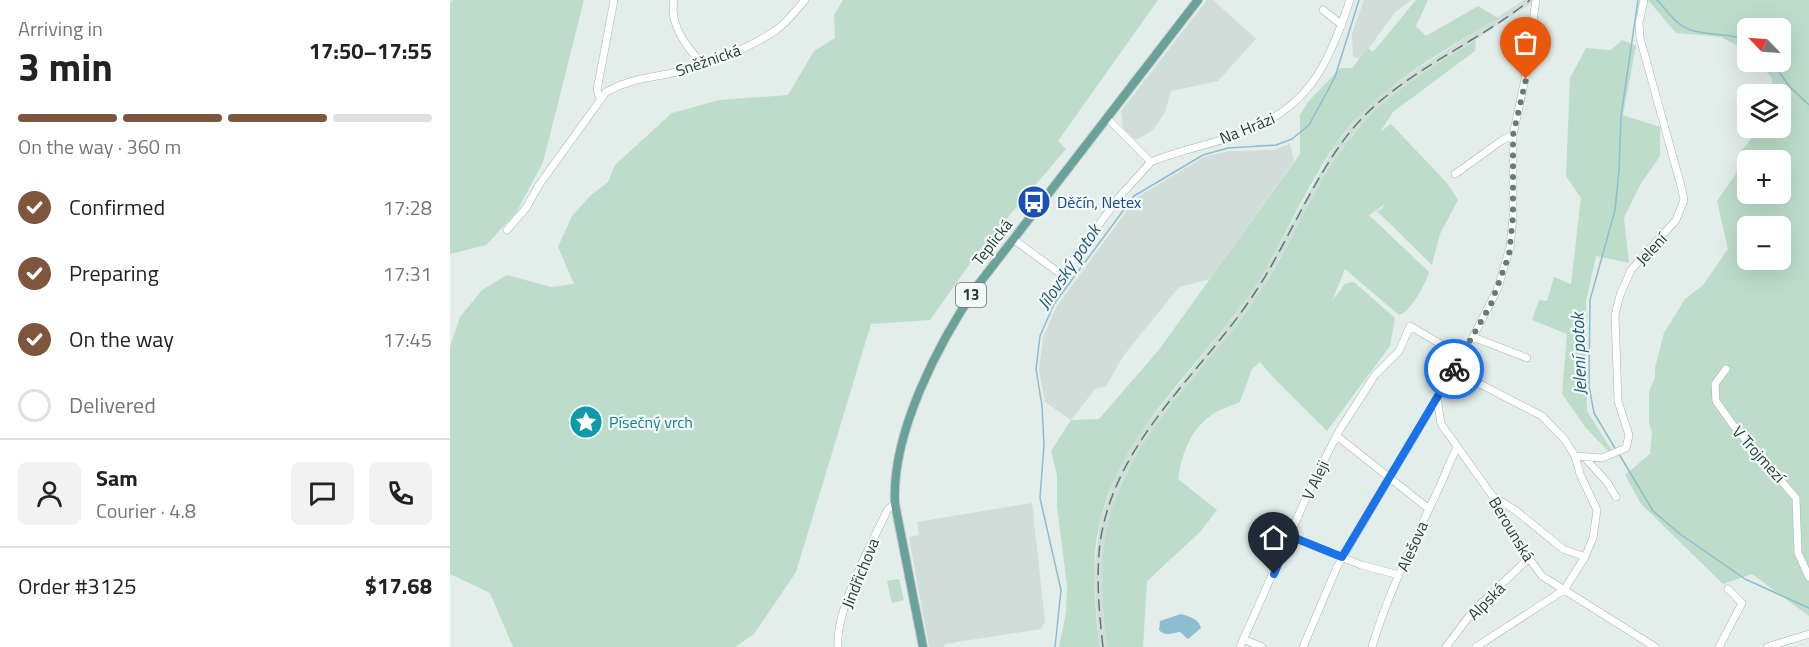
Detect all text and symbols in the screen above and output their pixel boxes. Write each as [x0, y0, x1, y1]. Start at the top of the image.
text: Arriving in [18, 13, 103, 44]
pin [1500, 17, 1551, 79]
north arrow [1737, 18, 1791, 72]
map controls [1737, 18, 1791, 270]
icon: bag [1509, 26, 1542, 59]
text: 17:50–17:55 [309, 34, 432, 68]
text: 3 min [18, 37, 113, 96]
street label: Sněžnická [672, 38, 744, 82]
button: layers [1737, 84, 1791, 138]
street label: Na Hrázi [1216, 106, 1278, 150]
text: On the way · 360 m [18, 131, 181, 162]
button: + [1737, 150, 1791, 204]
bus stop icon: Děčín, Netex [1016, 184, 1052, 220]
text: Confirmed [69, 190, 165, 224]
place label: Děčín, Netex [1057, 190, 1141, 214]
icon: check [18, 191, 51, 224]
text: 17:28 [383, 192, 432, 223]
street label: Teplická [966, 214, 1018, 270]
button: − [1737, 216, 1791, 270]
water label: Jílovský potok [1030, 217, 1108, 315]
street label: Jelení [1630, 226, 1673, 271]
text: Preparing [69, 256, 159, 290]
icon: check [18, 257, 51, 290]
text: 17:31 [383, 258, 432, 289]
road number: 13 [956, 283, 986, 307]
water label: Jelení potok [1564, 310, 1593, 396]
text: On the way [69, 322, 174, 356]
icon: check [18, 323, 51, 356]
text: 17:45 [383, 324, 432, 355]
courier [1424, 339, 1484, 399]
icon: bike [1438, 353, 1471, 386]
text: Delivered [69, 388, 156, 422]
place icon: Písečný vrch [568, 404, 604, 440]
place label: Písečný vrch [609, 410, 693, 434]
street label: V Trojmezí [1727, 420, 1792, 489]
street label: V Aleji [1295, 456, 1335, 504]
text: Sam [96, 461, 138, 495]
button: person [18, 462, 81, 525]
button: chat [291, 462, 354, 525]
button: phone [369, 462, 432, 525]
street label: Berounská [1483, 492, 1541, 566]
text: Courier · 4.8 [96, 495, 196, 526]
pin [1248, 512, 1299, 574]
street label: Alešova [1390, 517, 1434, 575]
icon: home [1257, 521, 1290, 554]
street label: Jindřichova [835, 534, 885, 612]
text: Order #3125 [18, 569, 137, 603]
text: $17.68 [365, 569, 432, 603]
street label: Alpská [1462, 577, 1510, 625]

